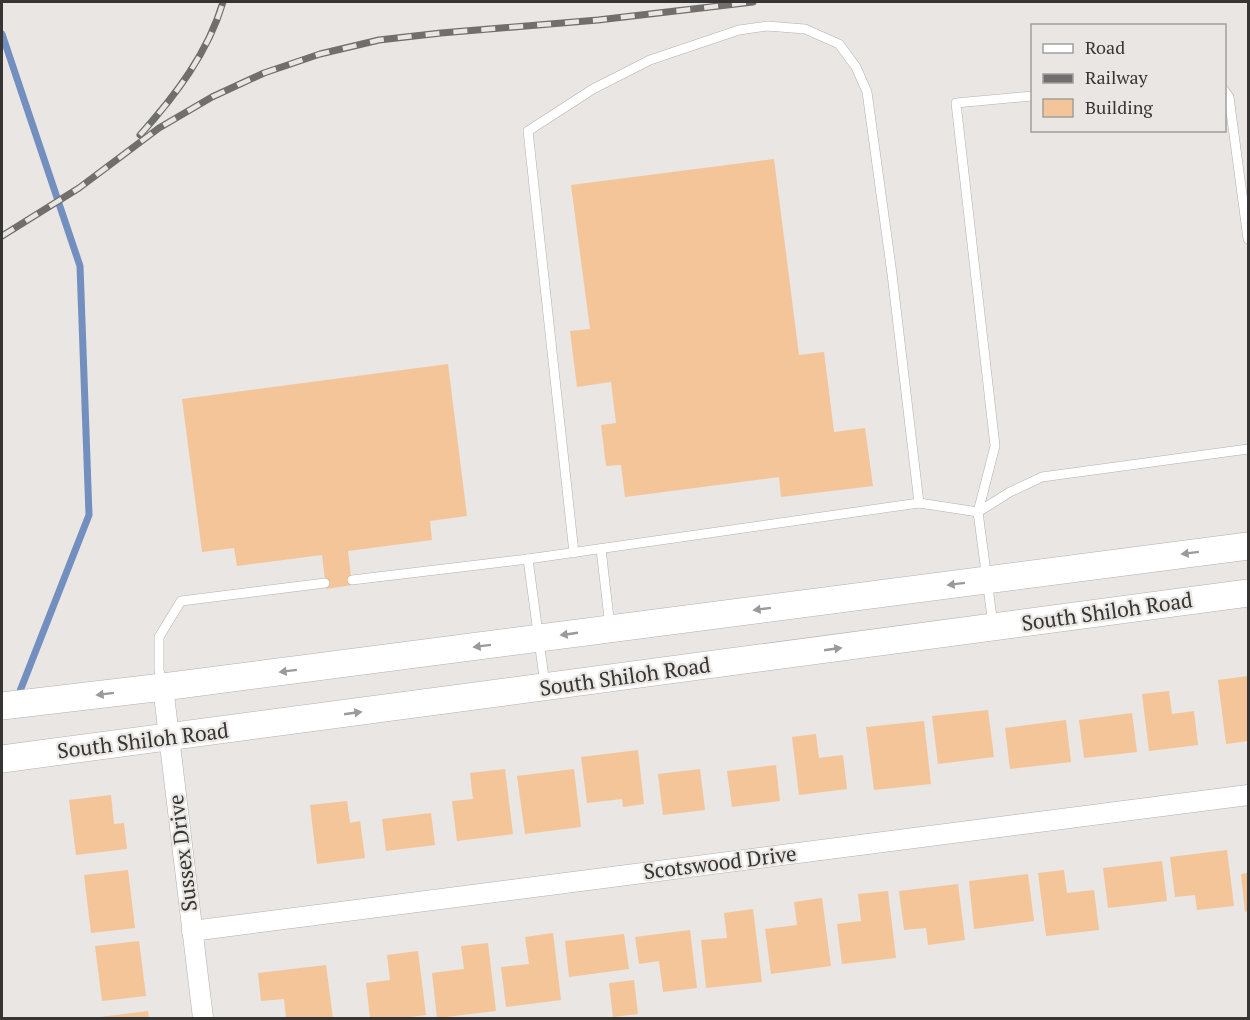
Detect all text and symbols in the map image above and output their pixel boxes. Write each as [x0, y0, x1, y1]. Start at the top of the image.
legend [1031, 24, 1226, 132]
text: Road [1085, 35, 1125, 59]
text: Railway [1085, 65, 1149, 89]
text: Building [1085, 95, 1153, 119]
one-way arrow [1181, 549, 1200, 558]
one-way arrow [946, 579, 965, 589]
street label: South Shiloh Road [1020, 585, 1194, 637]
one-way arrow [753, 604, 772, 614]
one-way arrow [559, 630, 578, 639]
one-way arrow [472, 641, 491, 650]
one-way arrow [823, 644, 842, 653]
street label: South Shiloh Road [538, 650, 712, 702]
one-way arrow [279, 666, 298, 676]
one-way arrow [96, 689, 115, 699]
one-way arrow [343, 709, 362, 718]
street label: South Shiloh Road [56, 716, 230, 764]
street label: Sussex Drive [161, 793, 203, 913]
street label: Scotswood Drive [642, 839, 798, 885]

